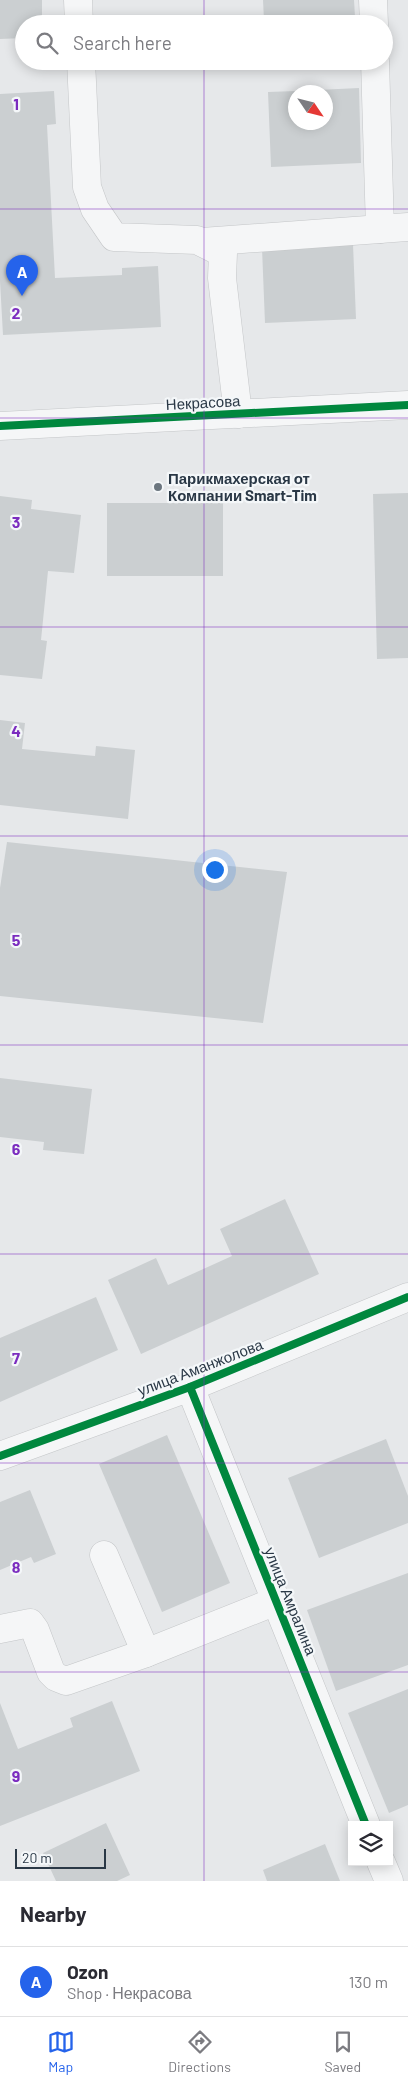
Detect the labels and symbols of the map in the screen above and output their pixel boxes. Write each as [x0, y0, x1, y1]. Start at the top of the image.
north arrow [288, 85, 333, 130]
text: 1 [13, 94, 19, 113]
pin: A [6, 255, 38, 296]
text: 2 [12, 303, 21, 322]
street label: Некрасова [165, 391, 241, 413]
place label: Парикмахерская от Компании Smart-Tim [168, 469, 317, 504]
marker: Парикмахерская от Компании Smart-Tim [152, 481, 164, 493]
text: 3 [12, 512, 20, 531]
text: 4 [11, 721, 21, 740]
your location [202, 857, 228, 883]
text: 5 [12, 930, 21, 949]
text: 6 [12, 1139, 21, 1158]
street label: улица Аманжолова [135, 1335, 266, 1399]
text: 7 [12, 1348, 20, 1367]
street label: улица Амралина [261, 1544, 321, 1658]
text: 8 [12, 1557, 21, 1576]
text: 9 [12, 1766, 20, 1785]
scale bar [15, 1846, 106, 1869]

